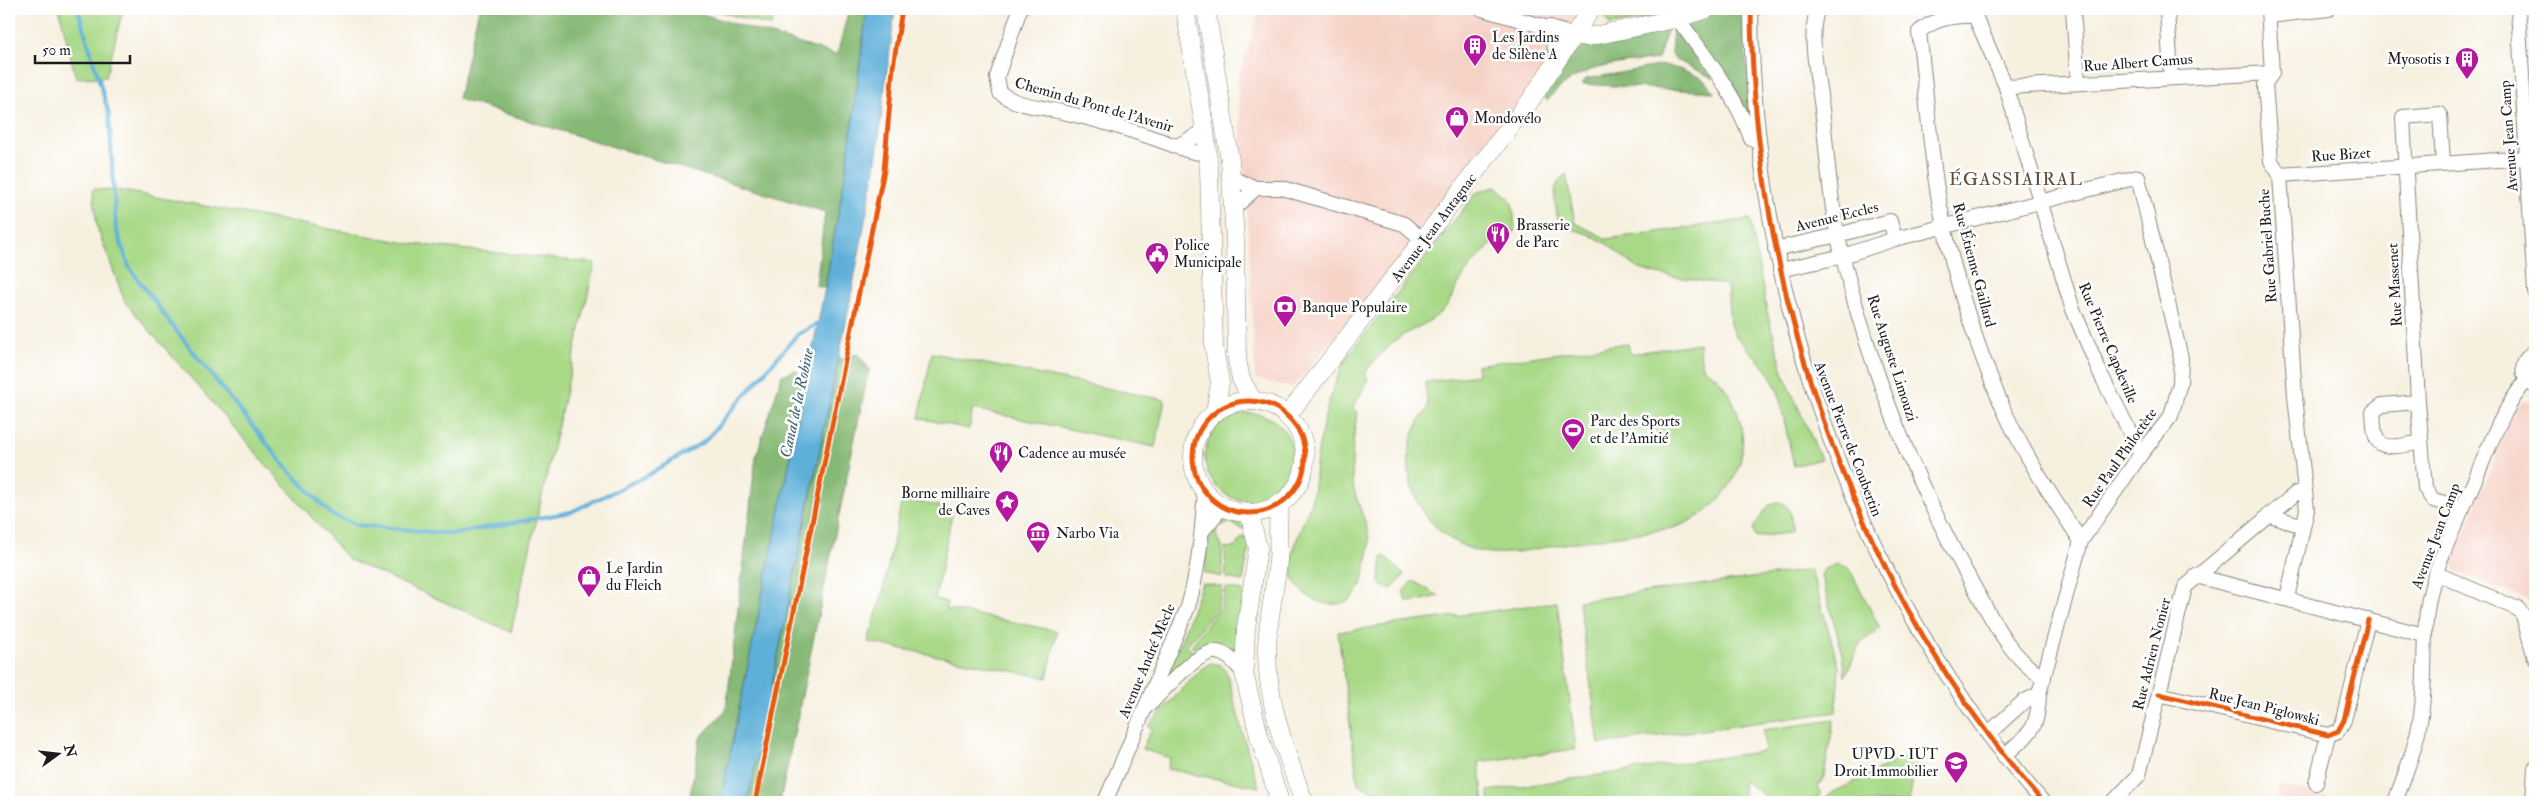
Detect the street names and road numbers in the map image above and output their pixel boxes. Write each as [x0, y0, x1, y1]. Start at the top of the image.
street label: Rue Albert Camus [2083, 50, 2193, 76]
street label: Chemin du Pont de l'Avenir [1012, 73, 1176, 137]
street label: Avenue Jean Camp [2496, 79, 2523, 194]
street label: Rue Bizet [2310, 143, 2372, 167]
street label: Avenue Jean Antagnac [1386, 170, 1482, 288]
street label: Rue Gabriel Buche [2255, 188, 2281, 304]
street label: Avenue Eccles [1793, 198, 1880, 237]
street label: Rue Étienne Gaillard [1948, 200, 2002, 330]
street label: Rue Massenet [2383, 243, 2407, 327]
street label: Rue Pierre Capdeville [2073, 279, 2142, 407]
street label: Rue Auguste Limouzi [1863, 292, 1921, 424]
street label: Avenue Pierre de Coubertin [1809, 358, 1886, 519]
street label: Rue Paul Philoctète [2079, 405, 2161, 511]
street label: Avenue Jean Camp [2407, 480, 2466, 593]
street label: Rue Adrien Nonier [2129, 595, 2175, 712]
street label: Avenue André Mècle [1114, 601, 1180, 722]
street label: Rue Jean Piglowski [2206, 684, 2321, 731]

